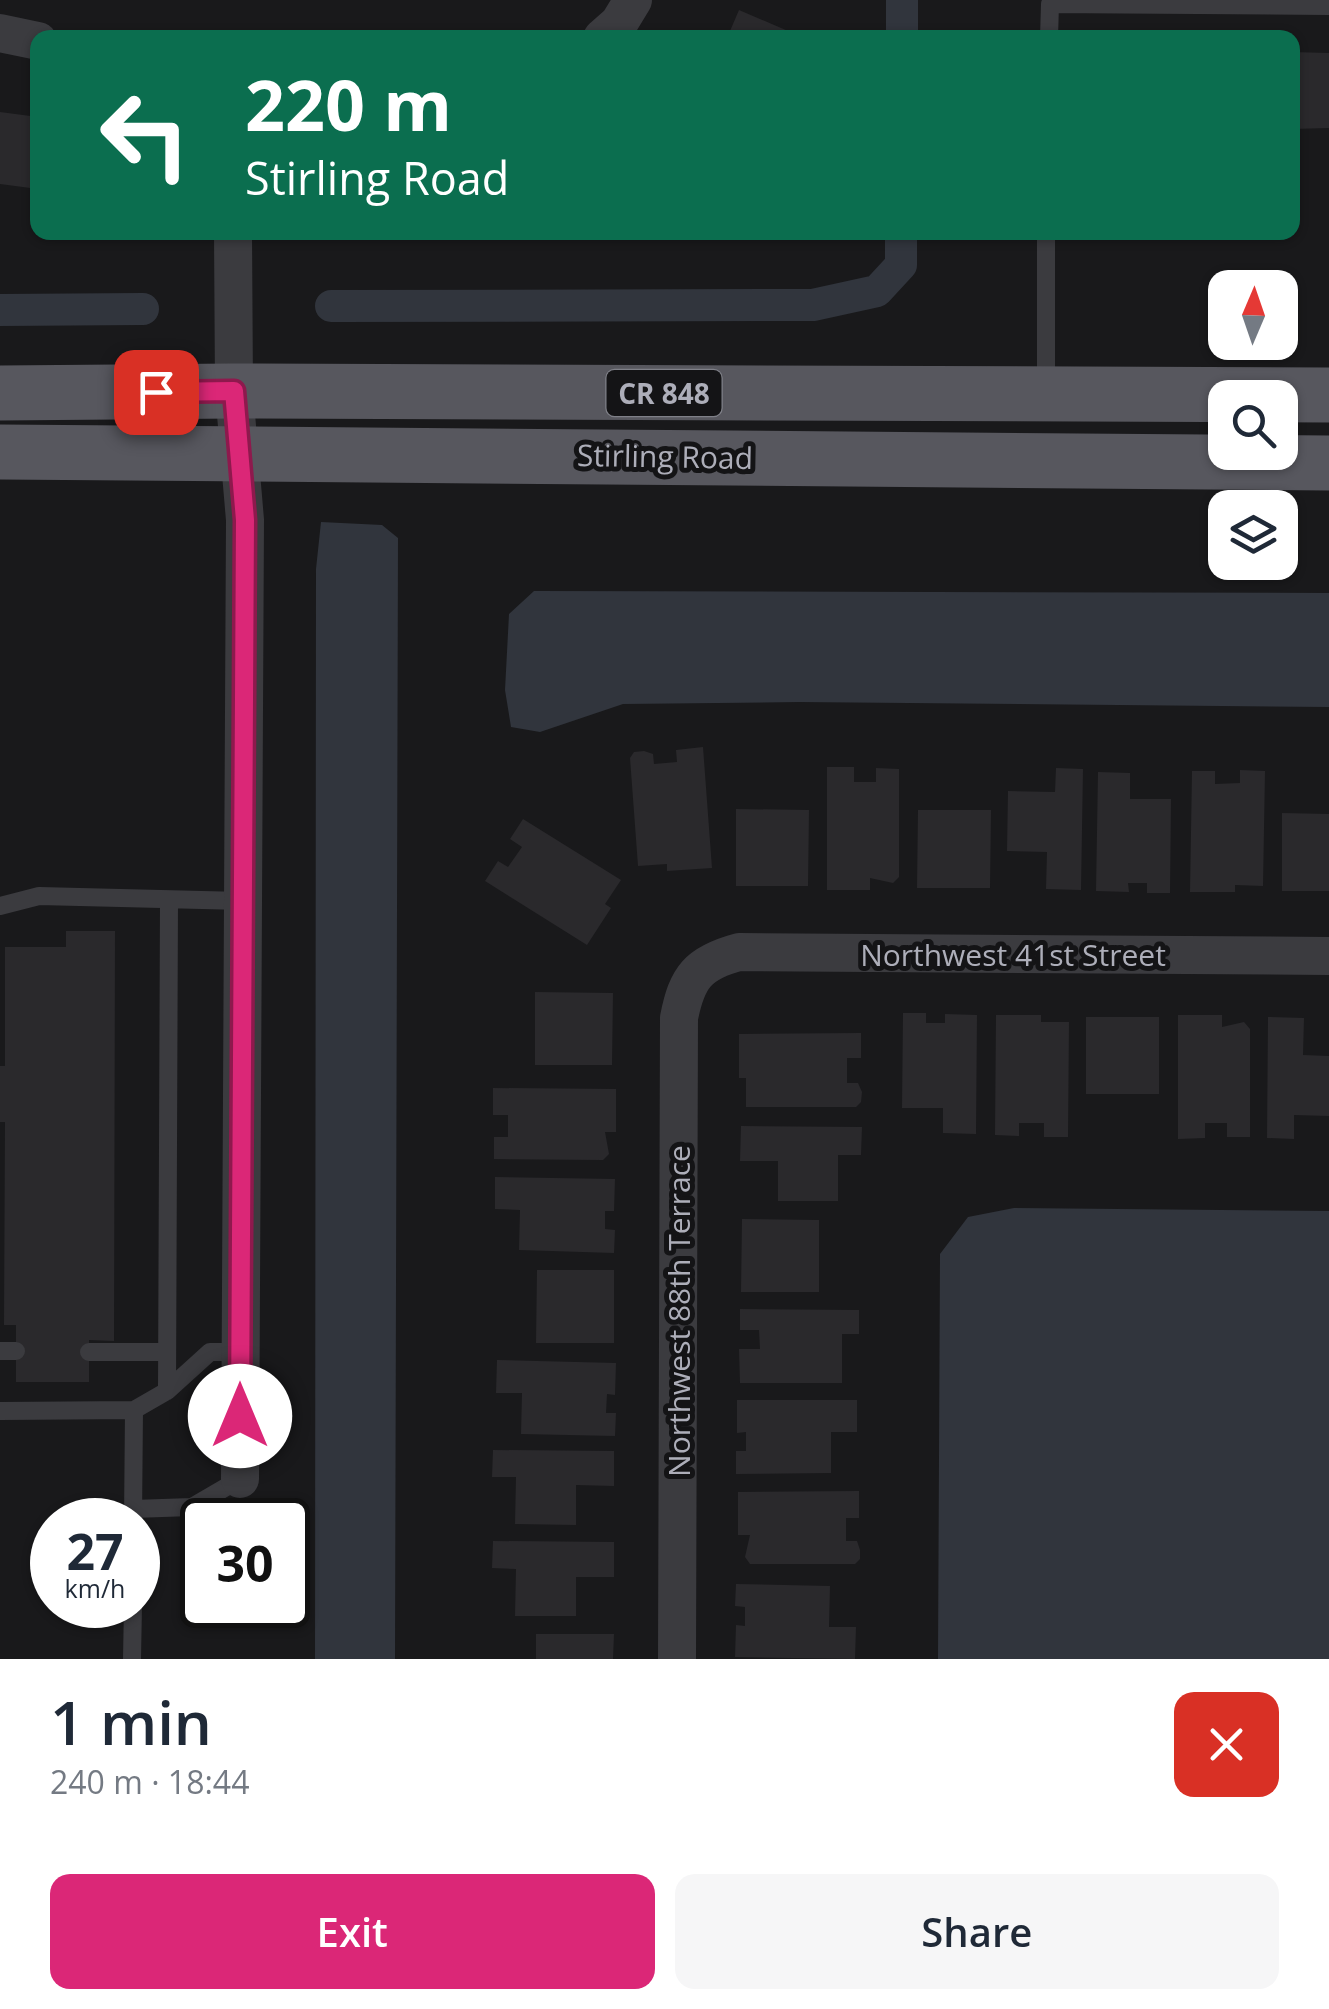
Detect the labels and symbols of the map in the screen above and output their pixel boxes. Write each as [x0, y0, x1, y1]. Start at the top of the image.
north arrow [1208, 270, 1298, 360]
pin [114, 350, 199, 435]
road number: CR 848 [606, 370, 722, 416]
street label: Stirling Road [577, 434, 753, 478]
street label: Northwest 41st Street [860, 934, 1166, 975]
street label: Northwest 88th Terrace [658, 1145, 699, 1477]
position arrow [188, 1364, 292, 1468]
speed limit sign: 30 [180, 1498, 310, 1628]

